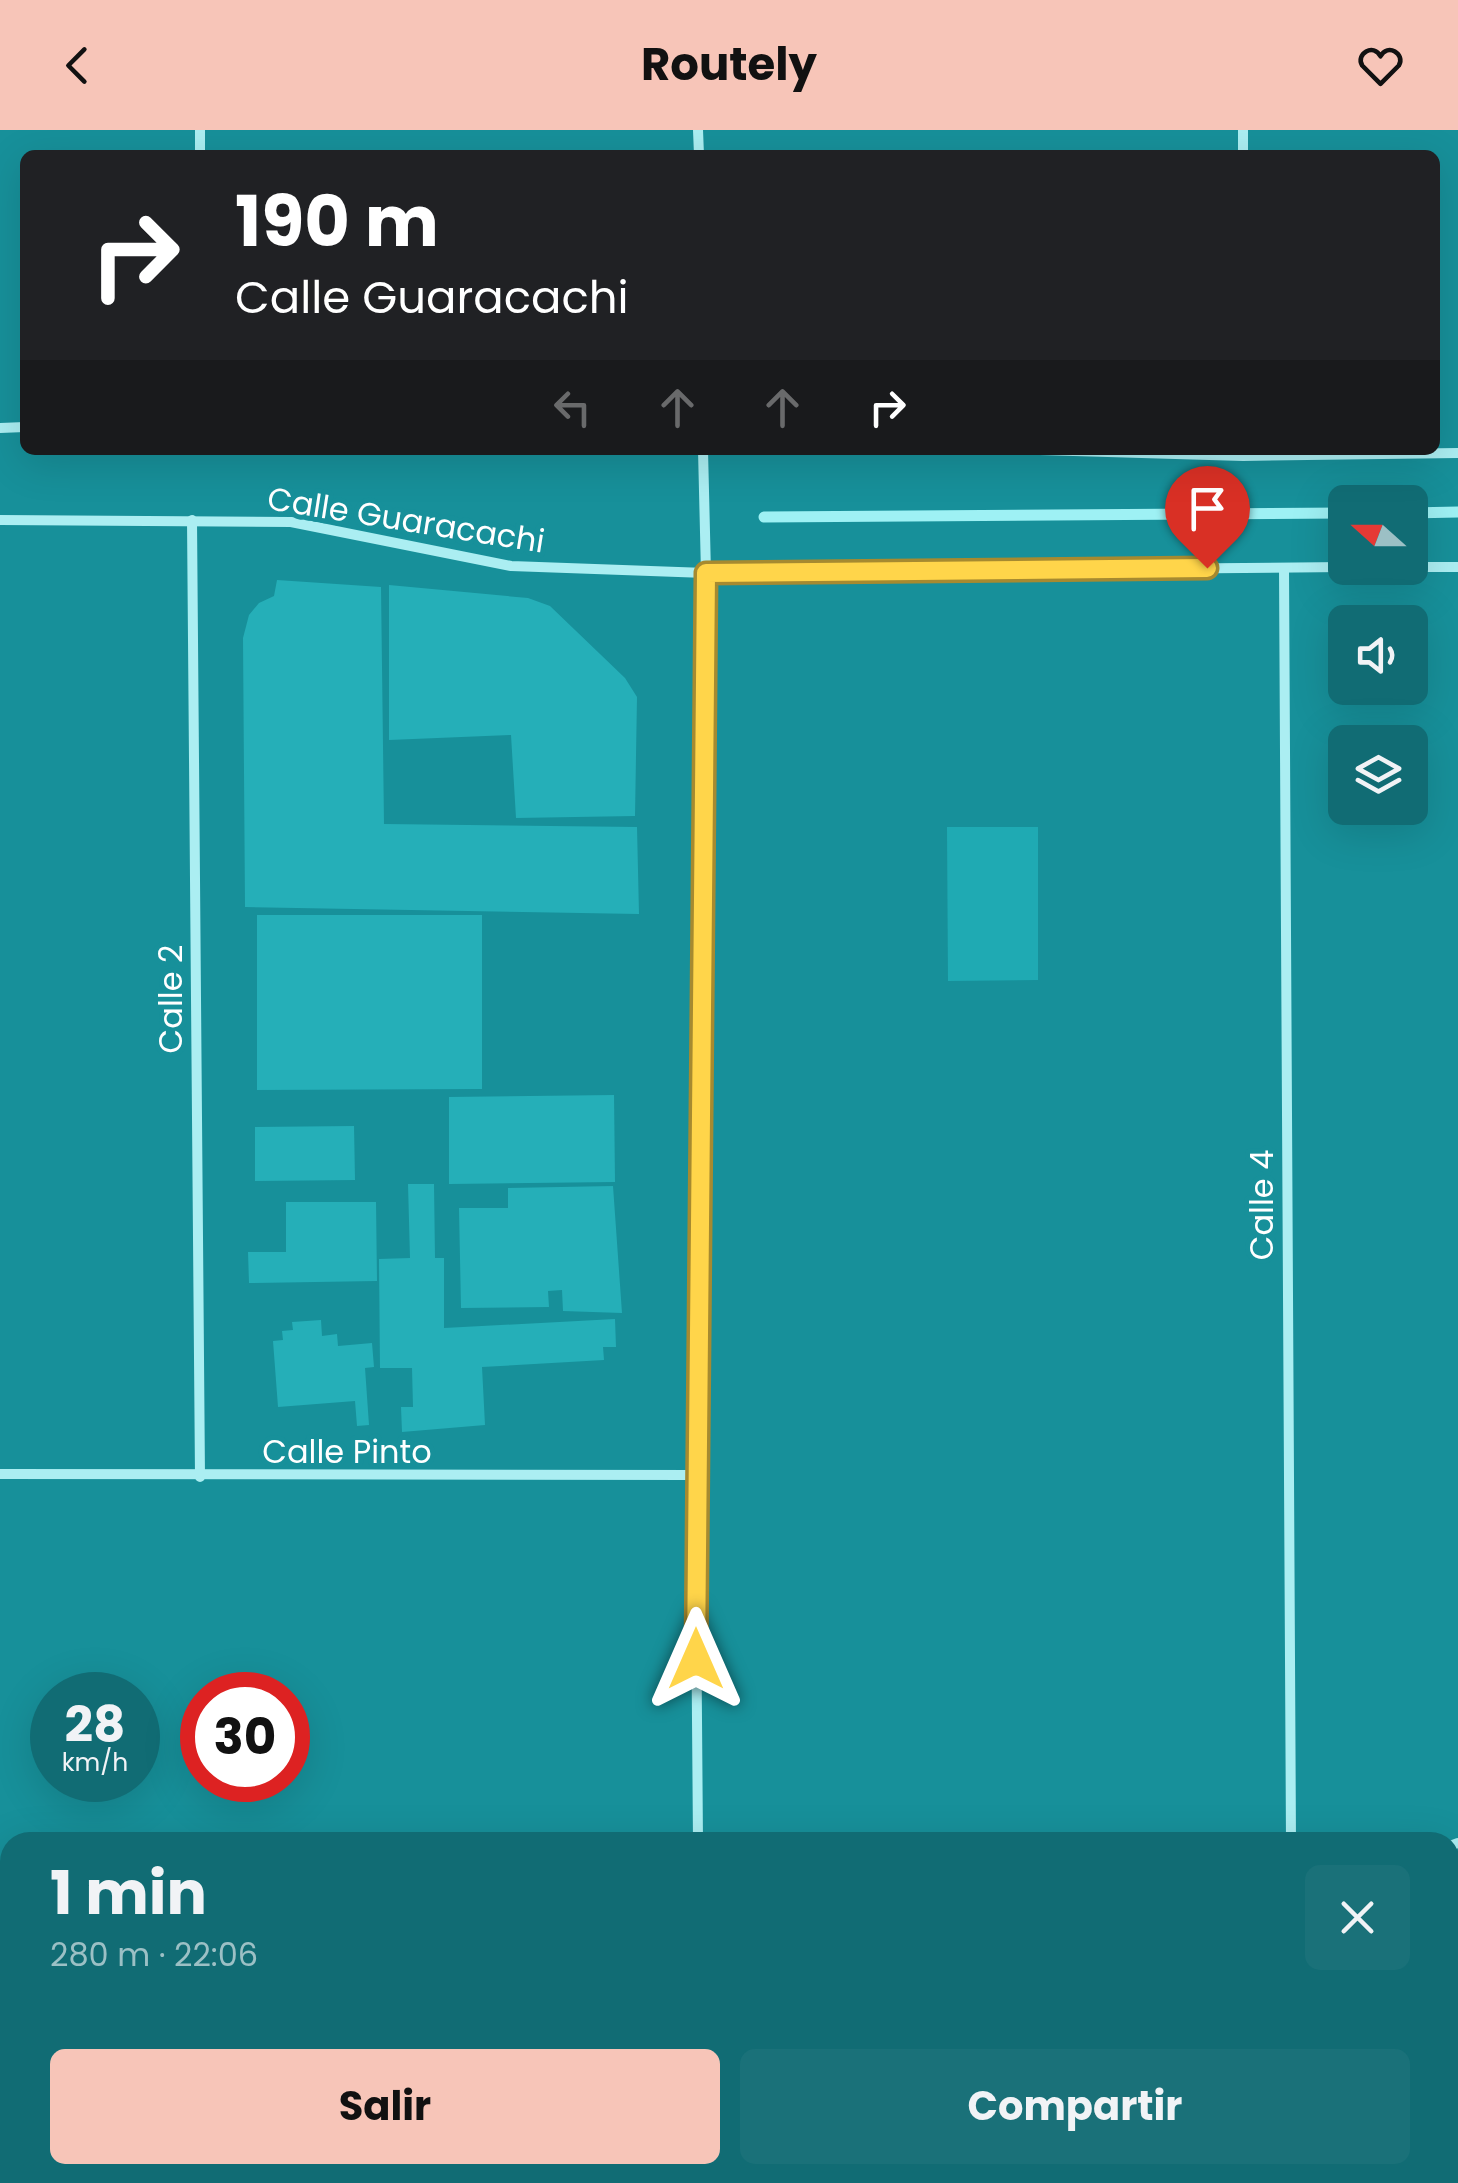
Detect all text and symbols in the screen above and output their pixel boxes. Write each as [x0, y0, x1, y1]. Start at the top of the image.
text: Routely [641, 33, 817, 96]
icon: back [50, 38, 105, 93]
icon: heart [1353, 38, 1408, 93]
text: 190 m [235, 172, 439, 271]
icon: right [70, 190, 200, 320]
text: Calle Guaracachi [235, 266, 629, 329]
icon: left [545, 380, 600, 435]
icon: ahead [650, 380, 705, 435]
icon: ahead [755, 380, 810, 435]
icon: right [860, 380, 915, 435]
pin [1165, 466, 1250, 569]
street label: Calle Guaracachi [264, 475, 548, 564]
icon: arrive [1180, 481, 1235, 536]
north arrow [1328, 485, 1428, 585]
map controls [1328, 485, 1428, 825]
button: sound [1328, 605, 1428, 705]
button: layers [1328, 725, 1428, 825]
street label: Calle 2 [148, 945, 193, 1053]
street label: Calle 4 [1239, 1150, 1284, 1260]
street label: Calle Pinto [262, 1429, 432, 1474]
position arrow [644, 1607, 748, 1711]
speed limit sign: 30 [180, 1672, 310, 1802]
text: 28 [65, 1689, 125, 1760]
text: km/h [62, 1745, 128, 1780]
text: 1 min [50, 1851, 207, 1935]
button: close [1305, 1865, 1410, 1970]
text: 280 m · 22:06 [50, 1932, 258, 1977]
button: Salir [50, 2049, 720, 2164]
button: Compartir [740, 2049, 1410, 2164]

